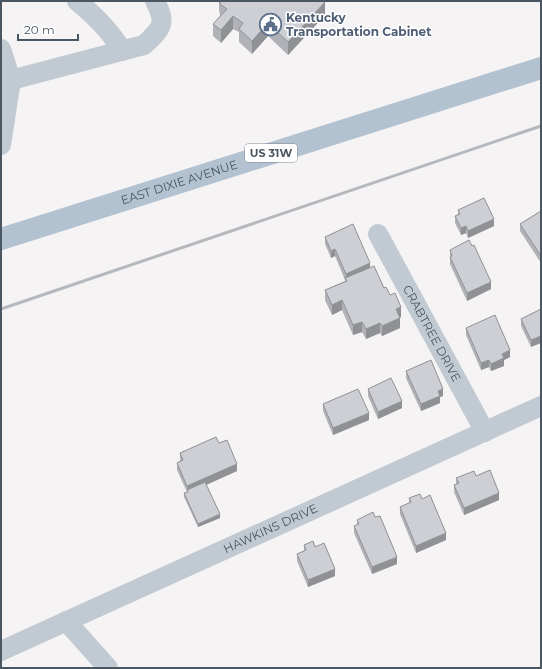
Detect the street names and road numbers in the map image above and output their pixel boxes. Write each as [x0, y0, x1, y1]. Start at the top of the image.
road number: US 31W [245, 144, 297, 162]
street label: EAST DIXIE AVENUE [119, 157, 239, 208]
street label: CRABTREE DRIVE [400, 282, 464, 384]
street label: HAWKINS DRIVE [221, 500, 320, 556]

